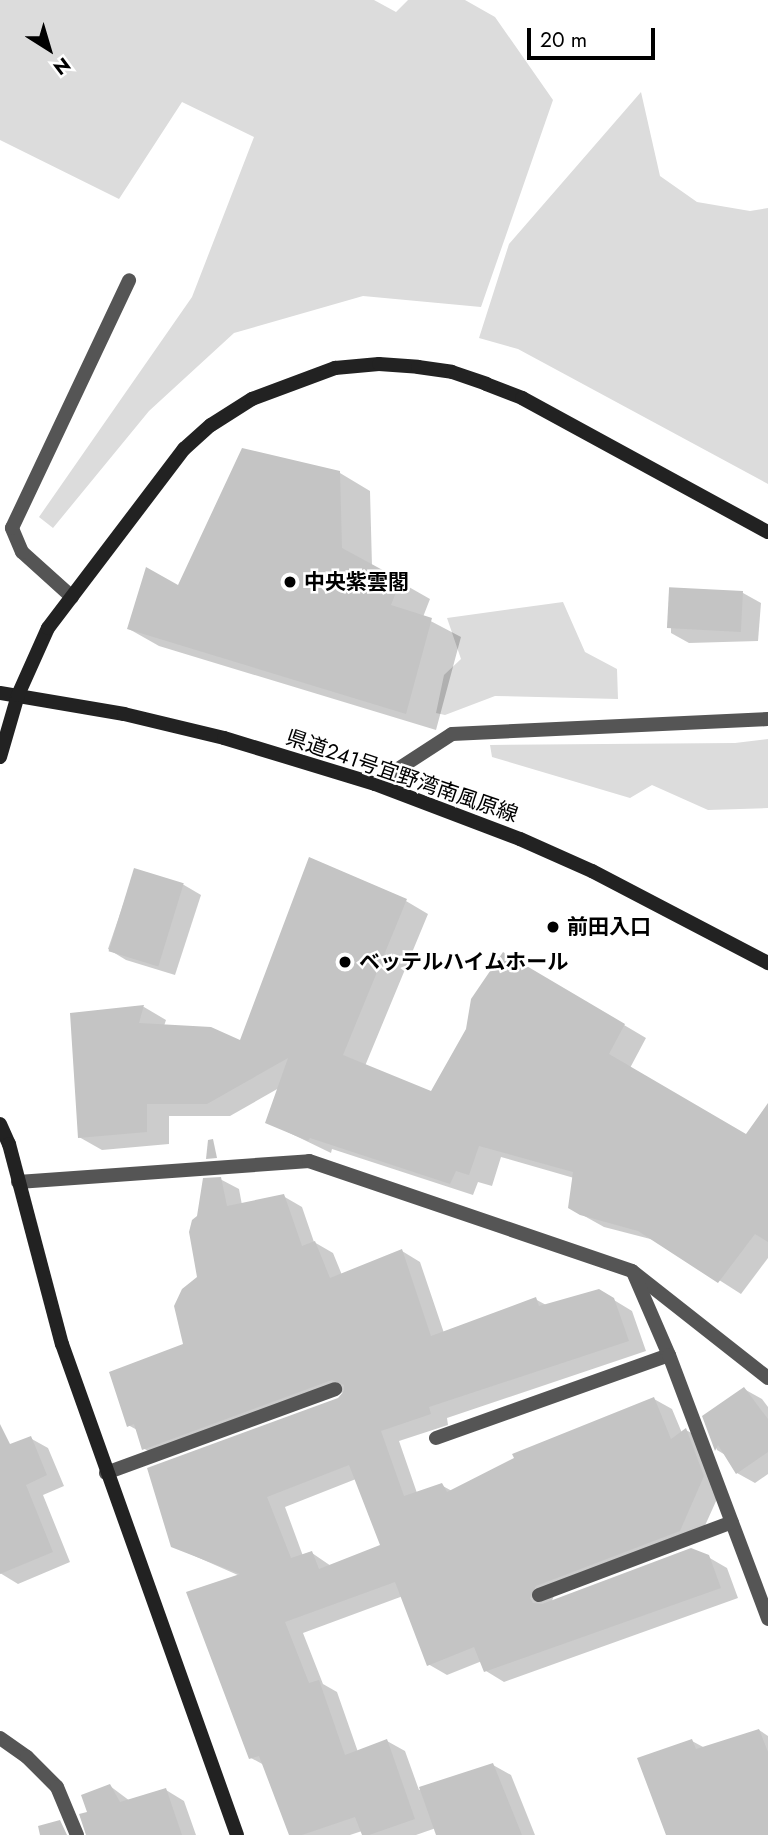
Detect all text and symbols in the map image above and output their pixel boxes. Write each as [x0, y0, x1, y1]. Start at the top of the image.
north arrow [14, 14, 84, 84]
scale bar [530, 14, 658, 58]
text: 20 m [540, 25, 587, 55]
text: N [48, 51, 76, 81]
place label: 中央紫雲閣 [304, 569, 409, 595]
marker: 中央紫雲閣 [282, 574, 298, 590]
street label: 県道241号宜野湾南風原線 [283, 724, 521, 828]
place label: 前田入口 [567, 914, 651, 940]
marker: 前田入口 [545, 919, 561, 935]
place label: ベッテルハイムホール [359, 949, 569, 975]
marker: ベッテルハイムホール [337, 954, 353, 970]

